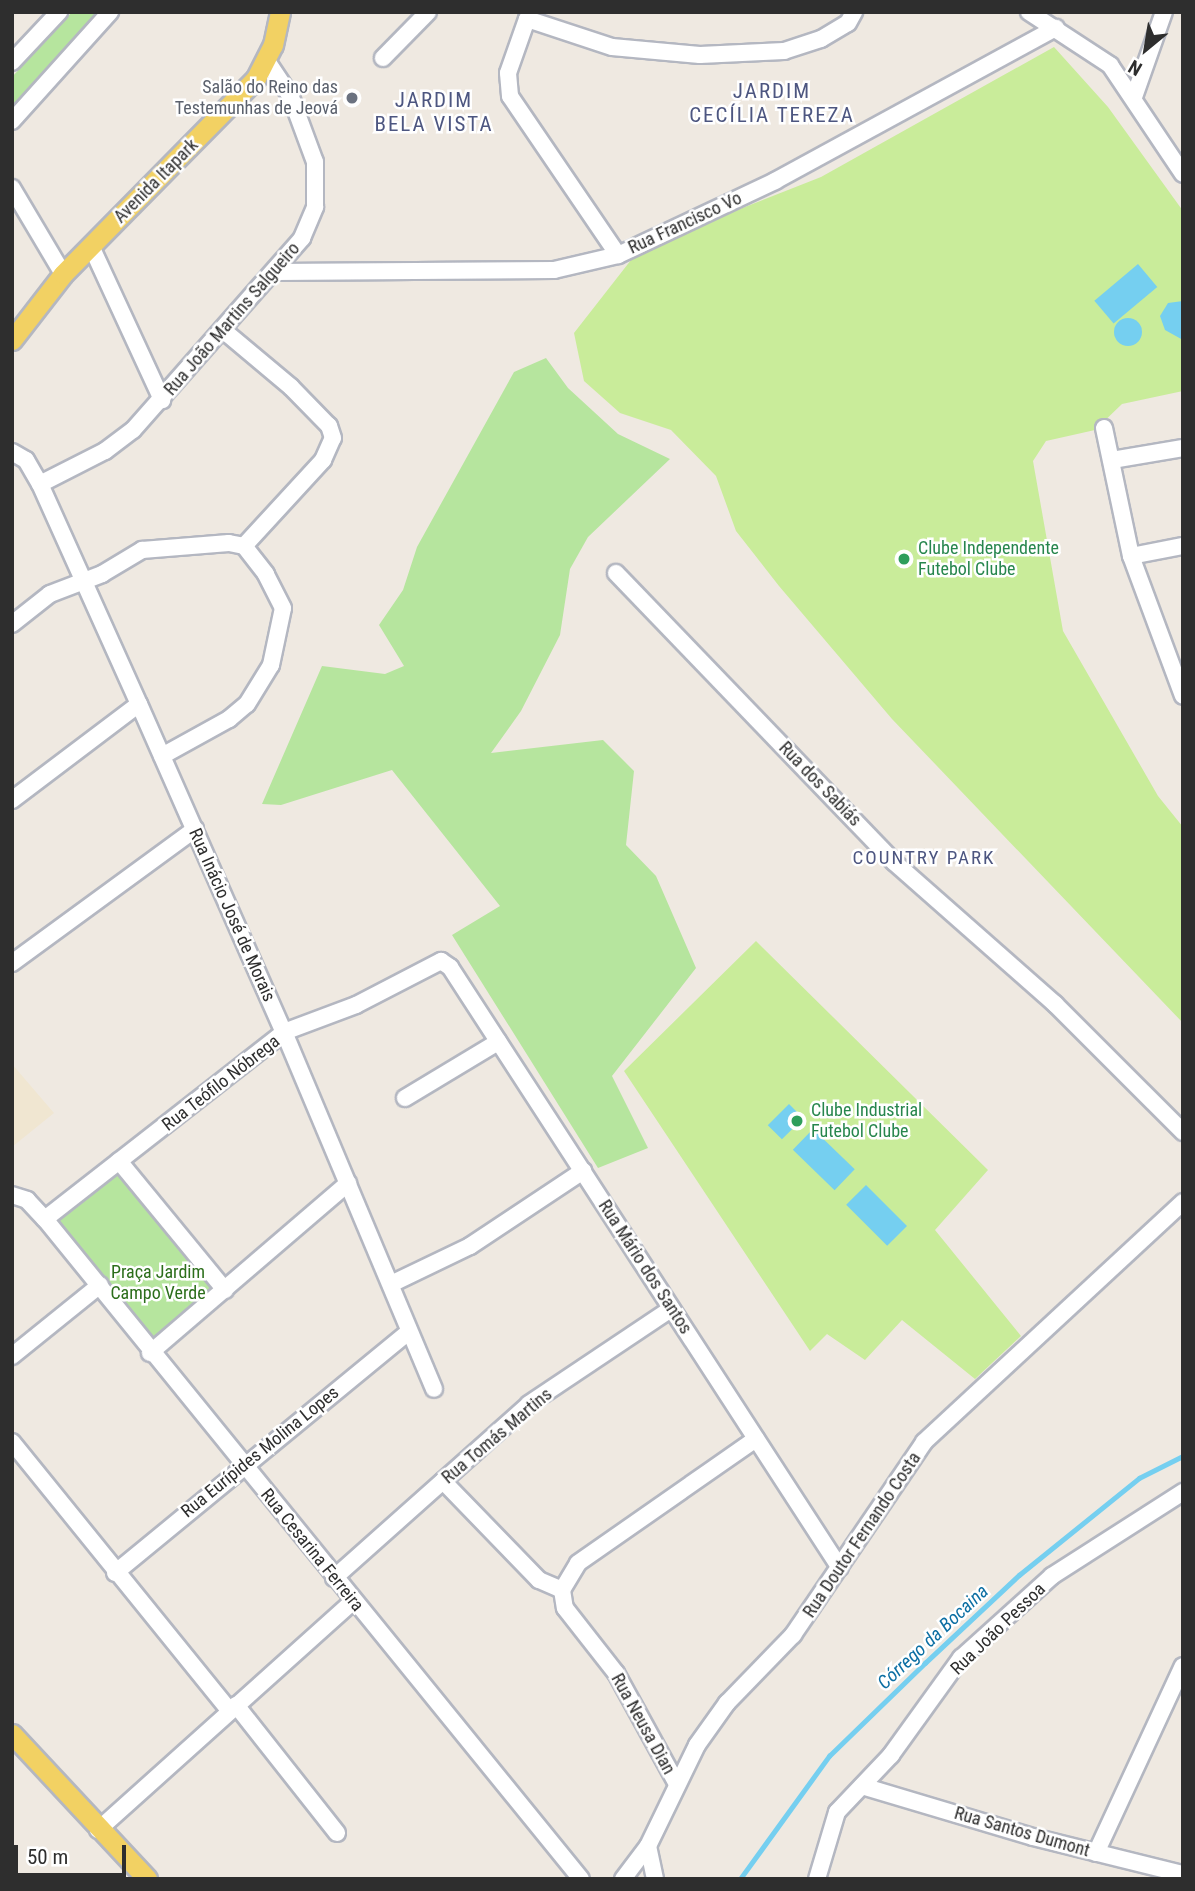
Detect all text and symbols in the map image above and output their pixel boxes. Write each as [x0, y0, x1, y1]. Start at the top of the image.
north arrow [1111, 14, 1181, 84]
text: N [1124, 55, 1146, 80]
place label: Salão do Reino das Testemunhas de Jeová [175, 77, 338, 119]
district label: JARDIM CECÍLIA TEREZA [691, 78, 853, 128]
district label: JARDIM BELA VISTA [376, 87, 492, 137]
marker: Salão do Reino das Testemunhas de Jeová [344, 90, 360, 106]
street label: Avenida Itapark [109, 134, 203, 228]
street label: Rua Francisco Vo [625, 187, 745, 259]
street label: Rua João Martins Salgueiro [160, 238, 304, 400]
place label: Clube Independente Futebol Clube [918, 538, 1059, 580]
marker: Clube Independente Futebol Clube [896, 551, 912, 567]
street label: Rua dos Sabiás [774, 737, 866, 831]
street label: Rua Inácio José de Morais [184, 825, 280, 1005]
district label: COUNTRY PARK [854, 847, 994, 869]
street label: Rua Teófilo Nóbrega [158, 1030, 284, 1136]
place label: Clube Industrial Futebol Clube [811, 1100, 922, 1142]
marker: Clube Industrial Futebol Clube [789, 1113, 805, 1129]
street label: Rua Mário dos Santos [594, 1196, 696, 1338]
park label: Praça Jardim Campo Verde [110, 1262, 206, 1304]
street label: Rua Eurípides Molina Lopes [177, 1382, 343, 1522]
street label: Rua Tomás Martins [437, 1384, 557, 1488]
street label: Rua Doutor Fernando Costa [799, 1448, 925, 1622]
street label: Rua Cesarina Ferreira [256, 1484, 368, 1616]
street label: Rua João Pessoa [946, 1579, 1050, 1679]
water label: Córrego da Bocaina [873, 1580, 993, 1694]
street label: Rua Neusa Dian [606, 1670, 680, 1778]
street label: Rua Santos Dumont [952, 1802, 1092, 1862]
scale bar [18, 1832, 130, 1876]
text: 50 m [27, 1845, 68, 1869]

